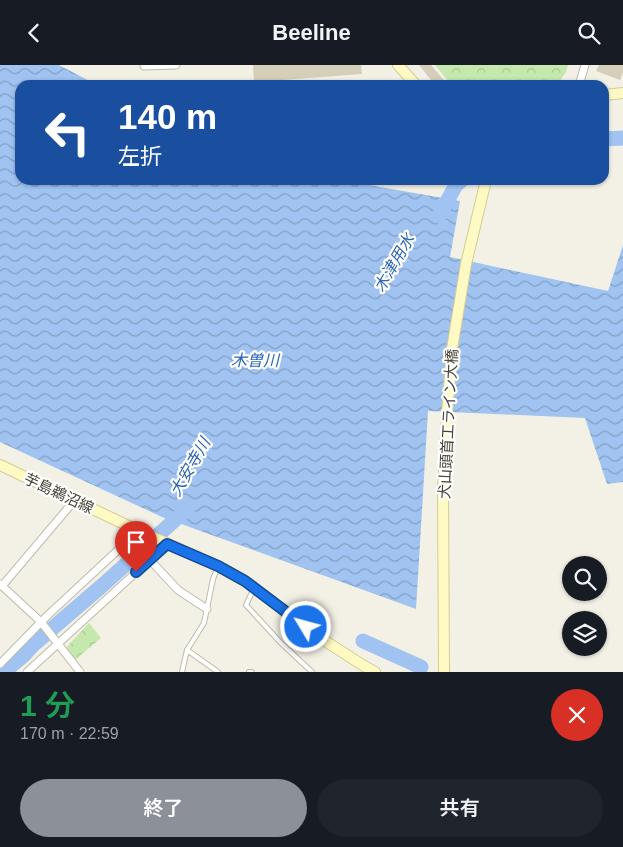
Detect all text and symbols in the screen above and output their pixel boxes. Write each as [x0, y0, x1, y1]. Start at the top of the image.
icon: back [20, 19, 48, 47]
icon: search [575, 19, 603, 47]
text: Beeline [272, 20, 351, 45]
text: 140 m [118, 97, 217, 136]
icon: left [35, 100, 100, 165]
text: 左折 [118, 144, 162, 169]
water label: 木津用水 [371, 229, 418, 295]
street label: 犬山頭首工ライン大橋 [436, 349, 460, 499]
water label: 木曽川 [231, 352, 281, 369]
water label: 大安寺川 [167, 433, 214, 499]
street label: 芋島鵜沼線 [21, 469, 97, 517]
pin [115, 521, 157, 572]
icon: arrive [122, 528, 150, 556]
map controls [562, 556, 607, 656]
button: search [562, 556, 607, 601]
position arrow [279, 600, 331, 652]
button: layers [562, 611, 607, 656]
text: 1 分 [20, 689, 75, 722]
button: close [551, 689, 603, 741]
text: 170 m · 22:59 [20, 725, 119, 742]
button: 終了 [20, 779, 307, 837]
button: 共有 [317, 779, 603, 837]

